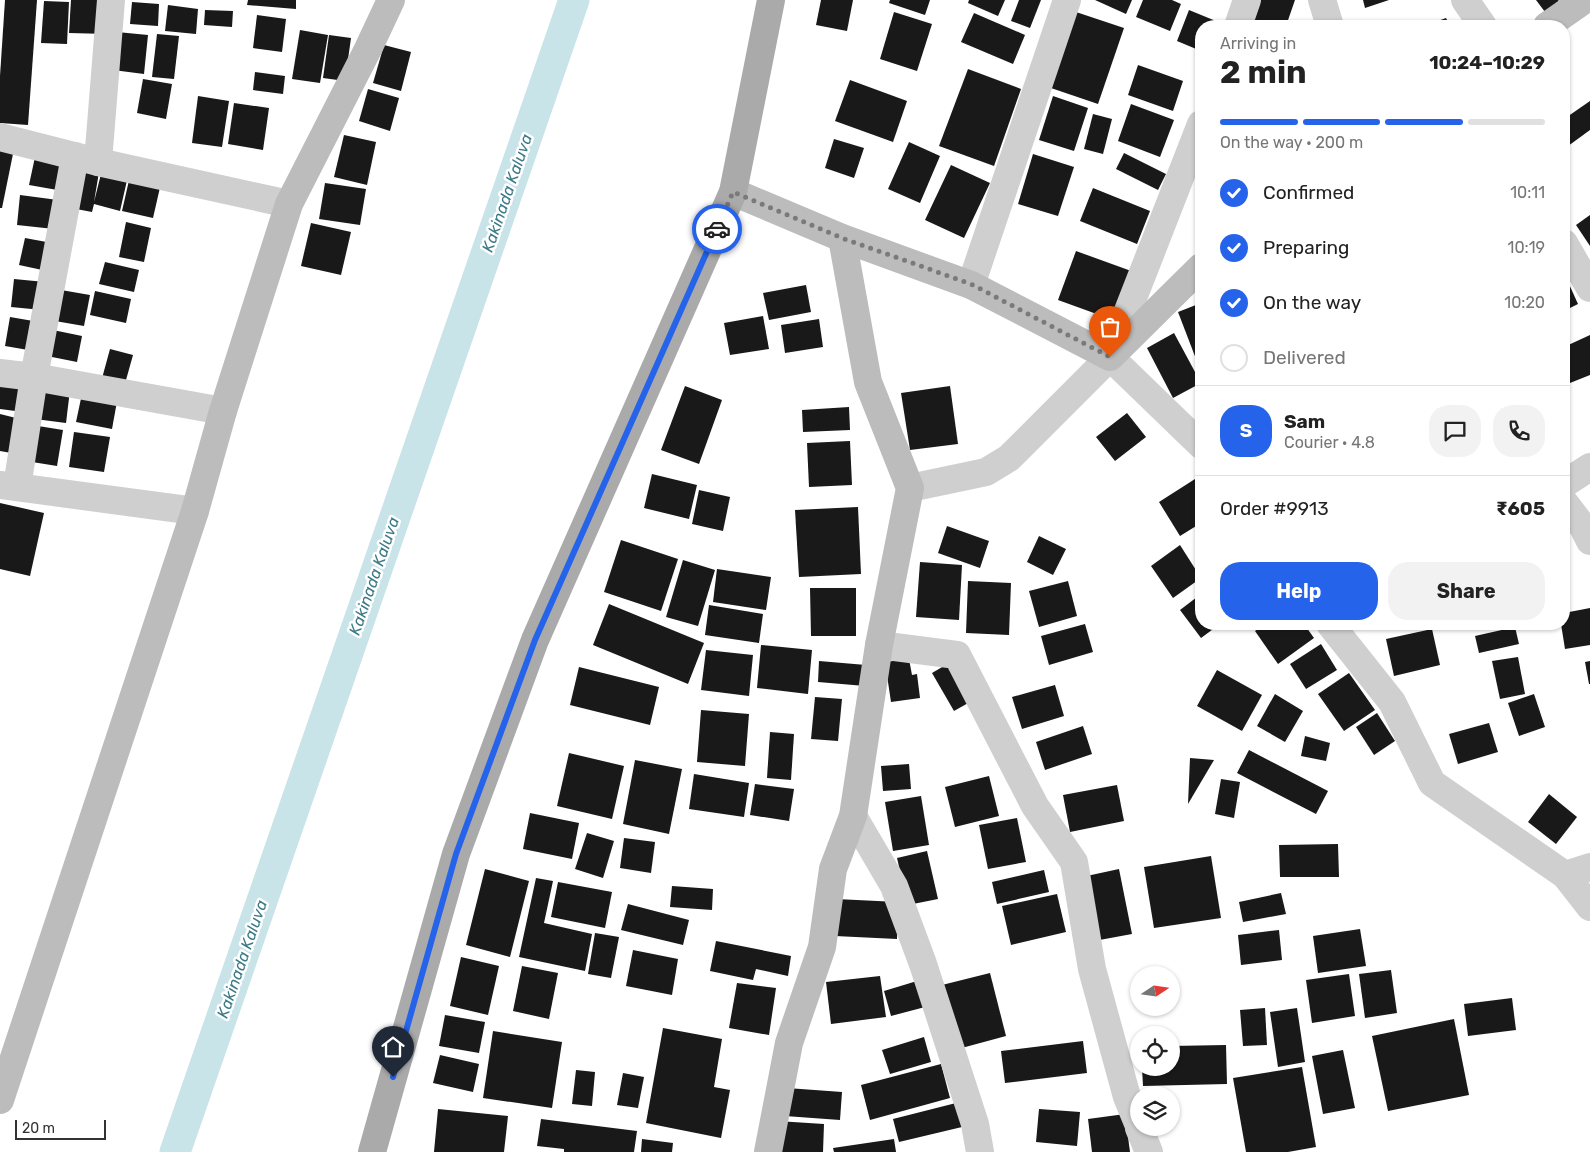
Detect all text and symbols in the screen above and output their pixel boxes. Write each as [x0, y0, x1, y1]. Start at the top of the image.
text: Arriving in [1220, 34, 1296, 53]
text: 10:24–10:29 [1429, 51, 1545, 74]
text: 2 min [1220, 53, 1307, 91]
water label: Kakinada Kaluva [478, 132, 536, 254]
text: On the way · 200 m [1220, 133, 1363, 152]
icon: check [1220, 179, 1248, 207]
text: Confirmed [1263, 181, 1354, 204]
text: 10:11 [1510, 183, 1545, 202]
courier [692, 204, 742, 254]
icon: car [703, 215, 731, 243]
icon: check [1220, 234, 1248, 262]
text: Preparing [1263, 236, 1349, 259]
text: 10:19 [1508, 238, 1545, 257]
icon: check [1220, 289, 1248, 317]
text: On the way [1263, 291, 1361, 314]
text: 10:20 [1504, 293, 1545, 312]
pin [1089, 306, 1131, 357]
icon: bag [1096, 313, 1124, 341]
text: Delivered [1263, 346, 1346, 369]
button: chat [1429, 405, 1481, 457]
button: phone [1493, 405, 1545, 457]
text: Sam [1284, 410, 1325, 433]
text: S [1240, 419, 1252, 442]
text: Courier · 4.8 [1284, 433, 1375, 452]
text: Order #9913 [1220, 497, 1329, 520]
text: ₹605 [1496, 497, 1545, 520]
water label: Kakinada Kaluva [345, 515, 403, 637]
button: Help [1220, 562, 1378, 620]
button: Share [1388, 562, 1545, 620]
water label: Kakinada Kaluva [213, 898, 271, 1020]
north arrow [1130, 966, 1180, 1016]
map controls [1130, 966, 1180, 1136]
pin [372, 1026, 414, 1077]
button: locate [1130, 1026, 1180, 1076]
icon: home [379, 1033, 407, 1061]
button: layers [1130, 1086, 1180, 1136]
scale bar [15, 1117, 106, 1140]
text: 20 m [22, 1120, 55, 1137]

